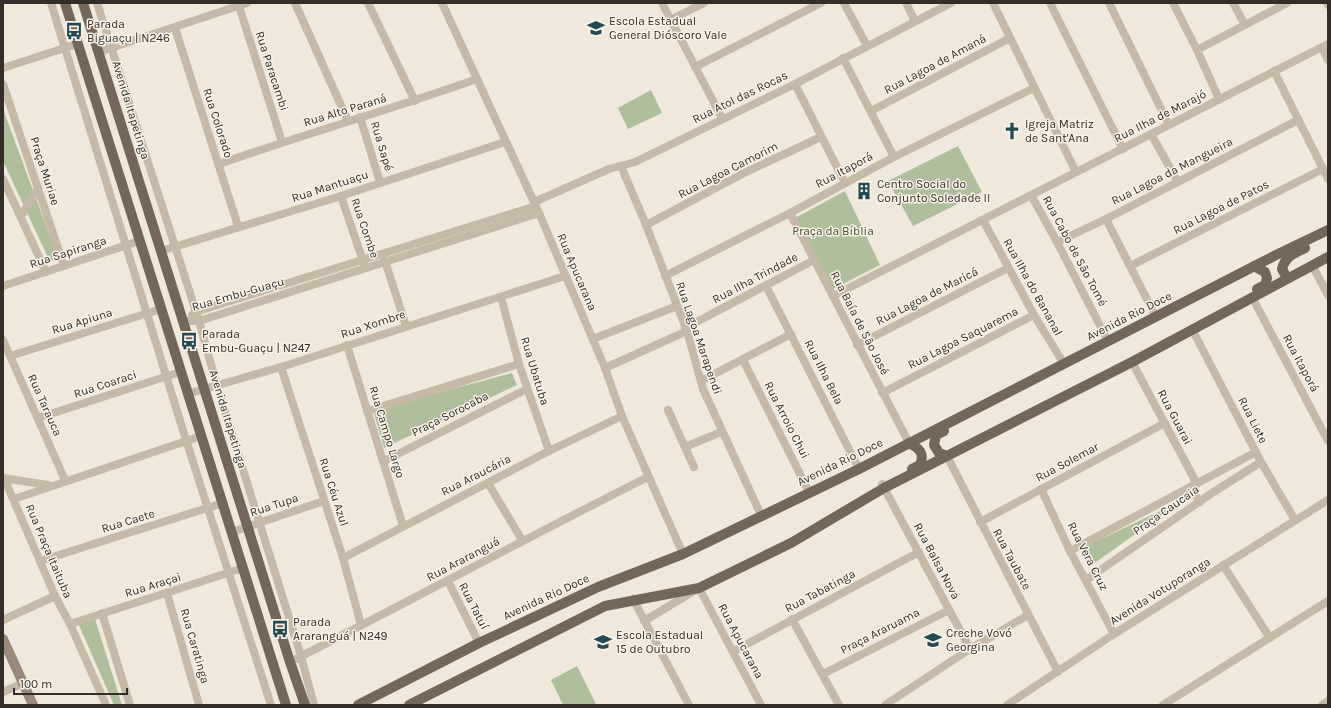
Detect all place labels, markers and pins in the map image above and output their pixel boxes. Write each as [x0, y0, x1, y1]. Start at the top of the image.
place label: Escola Estadual General Dióscoro Vale [609, 14, 727, 42]
place label: Parada Biguaçu | N246 [87, 17, 170, 45]
school or university icon: Escola Estadual General Dióscoro Vale [586, 18, 606, 38]
bus stop icon: Parada Biguaçu | N246 [64, 21, 84, 41]
place label: Igreja Matriz de Sant'Ana [1025, 117, 1094, 145]
church icon: Igreja Matriz de Sant'Ana [1002, 121, 1022, 141]
place label: Centro Social do Conjunto Soledade II [877, 177, 990, 205]
building icon: Centro Social do Conjunto Soledade II [854, 181, 874, 201]
place label: Parada Embu-Guaçu | N247 [202, 327, 311, 355]
bus stop icon: Parada Embu-Guaçu | N247 [179, 331, 199, 351]
place label: Parada Araranguá | N249 [293, 615, 388, 643]
bus stop icon: Parada Araranguá | N249 [270, 619, 290, 639]
place label: Creche Vovó Georgina [946, 626, 1012, 654]
place label: Escola Estadual 15 de Outubro [616, 628, 703, 656]
school or university icon: Creche Vovó Georgina [923, 630, 943, 650]
school or university icon: Escola Estadual 15 de Outubro [593, 632, 613, 652]

